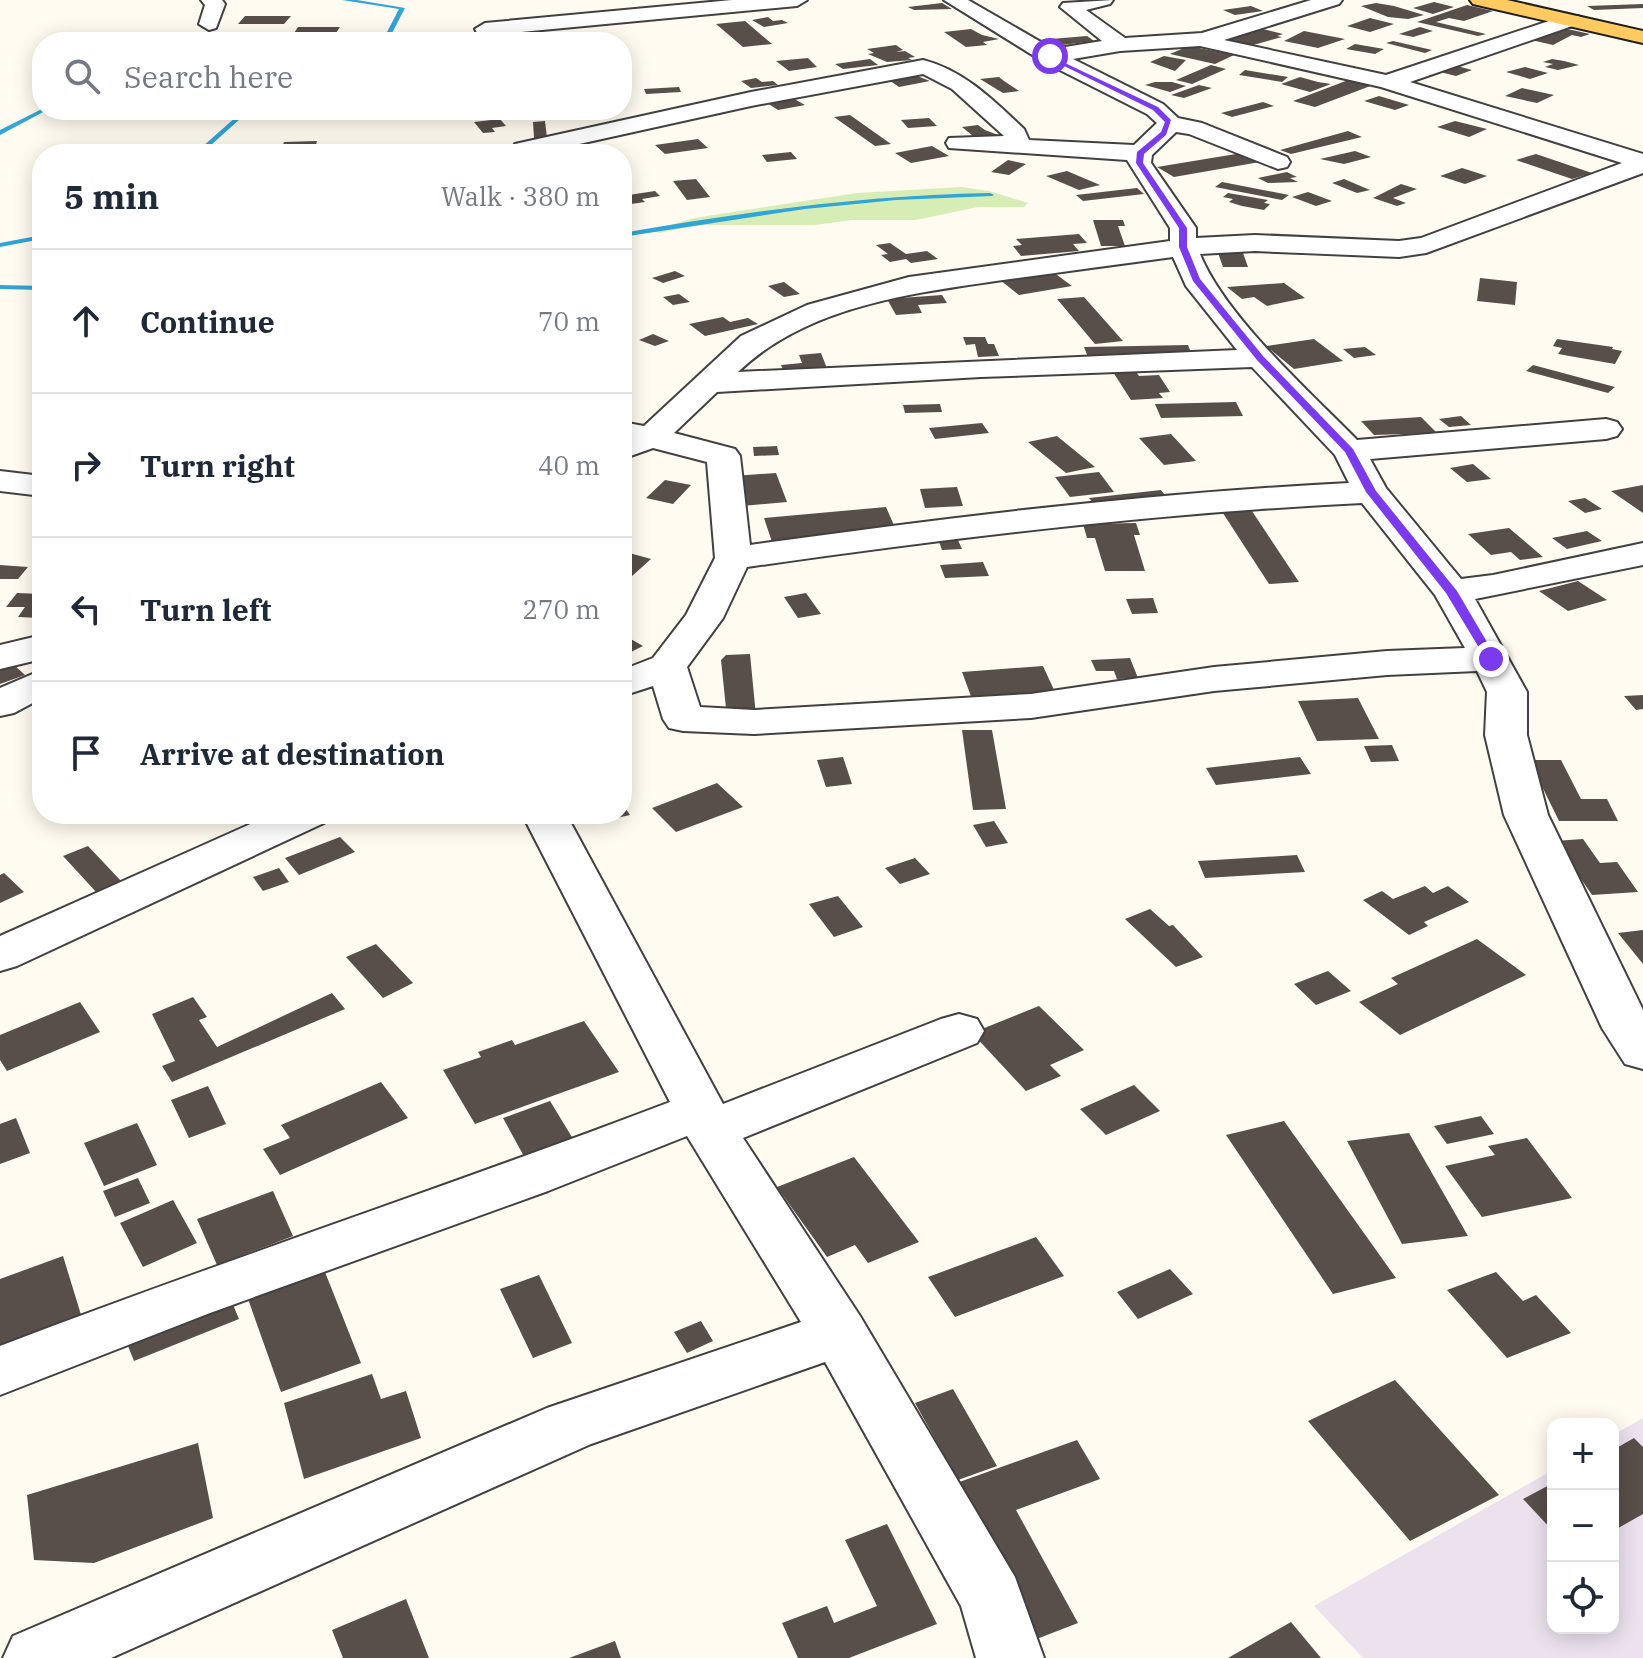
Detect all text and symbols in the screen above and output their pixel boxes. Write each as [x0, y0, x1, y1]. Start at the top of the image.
search box [32, 32, 632, 120]
route start [1032, 38, 1068, 74]
icon: search [60, 54, 104, 98]
text: Search here [124, 57, 293, 96]
text: 5 min [64, 174, 159, 218]
text: Walk · 380 m [441, 179, 600, 213]
icon: ahead [64, 299, 108, 343]
text: Continue [140, 302, 275, 341]
text: 70 m [538, 304, 600, 338]
icon: right [64, 443, 108, 487]
text: Turn right [140, 446, 295, 485]
text: 40 m [538, 448, 600, 482]
icon: left [64, 587, 108, 631]
text: Turn left [140, 590, 272, 629]
text: 270 m [522, 592, 600, 626]
route end [1473, 641, 1509, 677]
icon: arrive [64, 731, 108, 775]
text: Arrive at destination [140, 734, 445, 773]
map controls [1547, 1418, 1619, 1634]
button: + [1547, 1418, 1619, 1490]
button: − [1547, 1490, 1619, 1562]
button: locate [1547, 1562, 1619, 1634]

